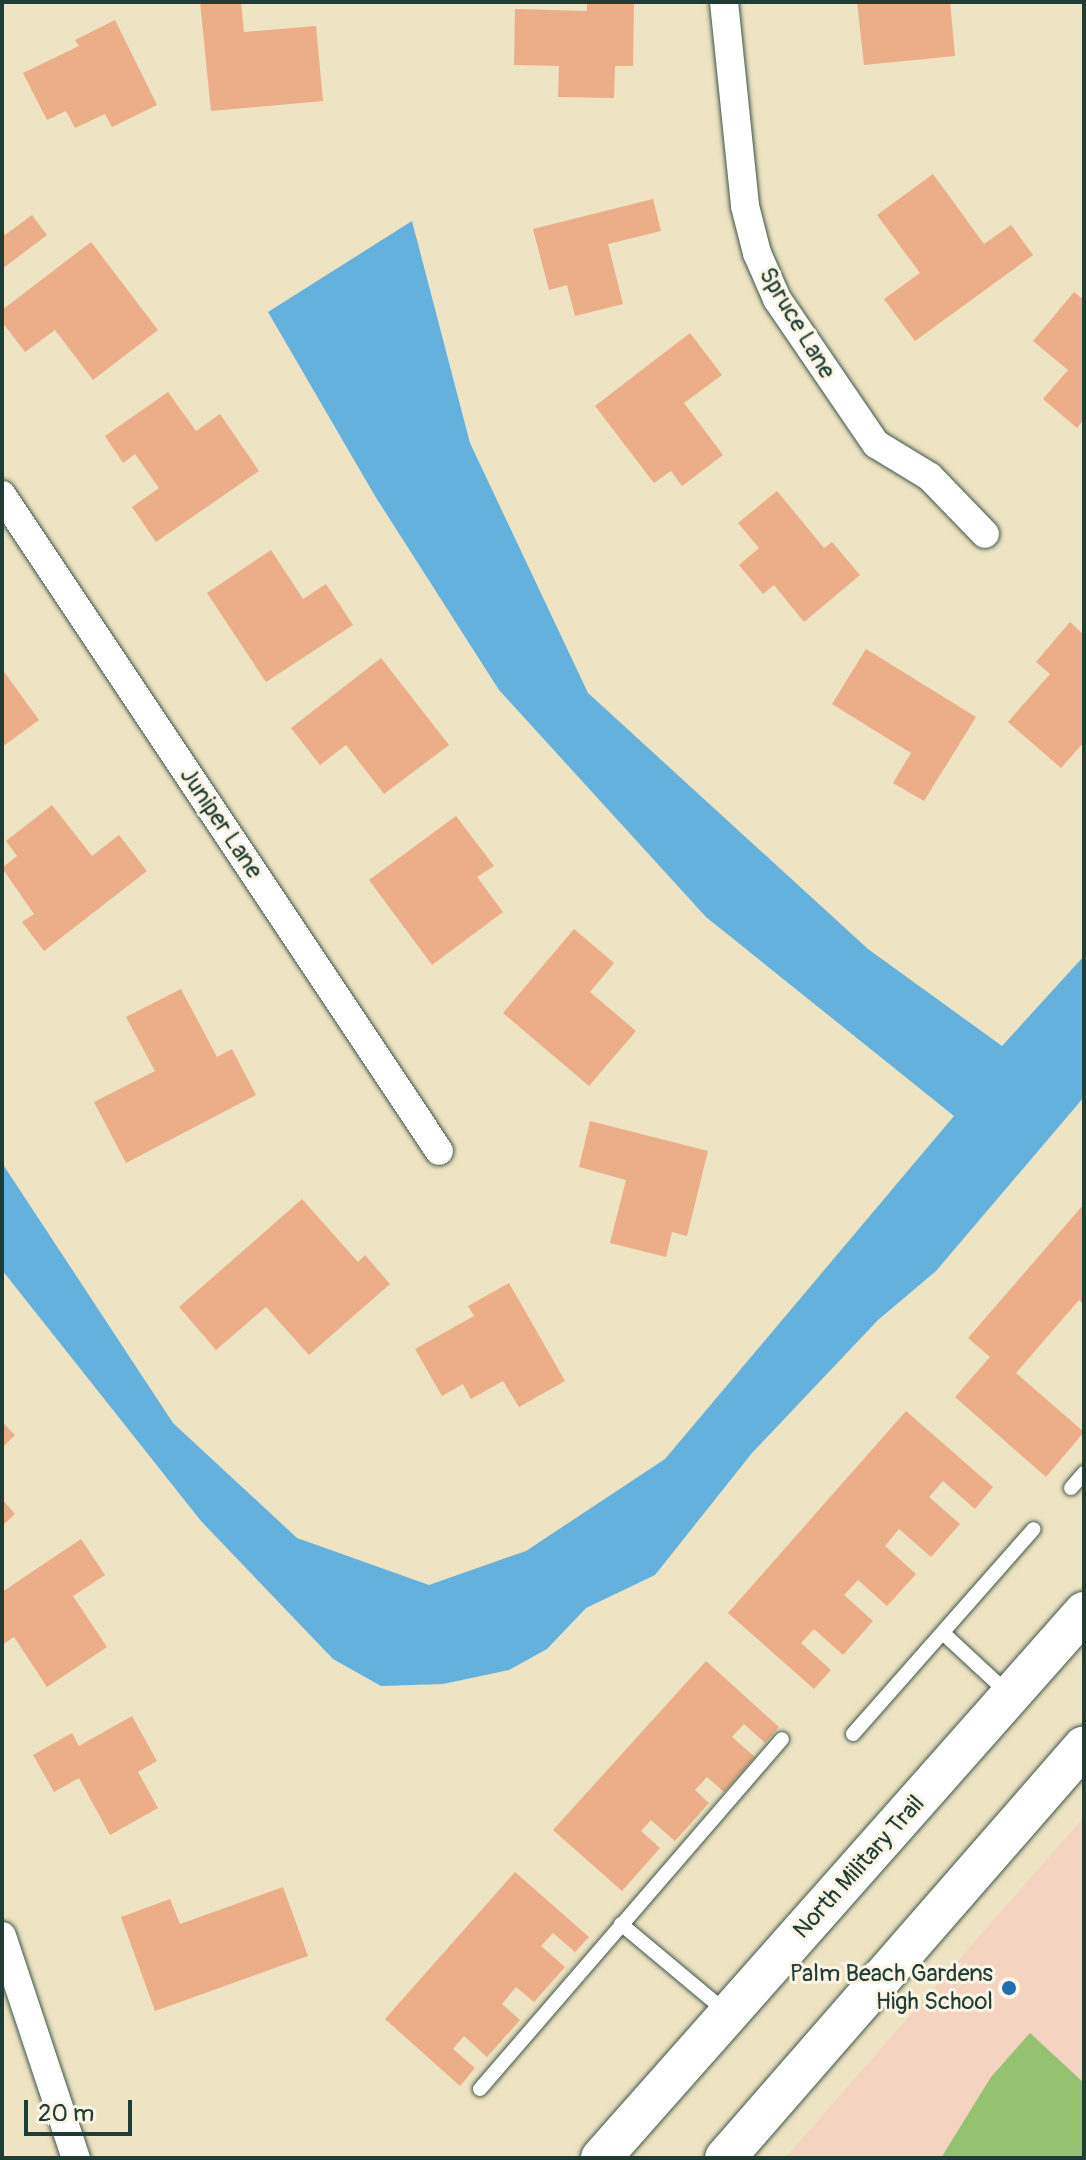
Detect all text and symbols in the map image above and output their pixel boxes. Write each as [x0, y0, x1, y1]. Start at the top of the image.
street label: Spruce Lane [753, 262, 841, 384]
street label: Juniper Lane [173, 762, 269, 884]
street label: North Military Trail [787, 1790, 931, 1944]
place label: Palm Beach Gardens High School [790, 1960, 993, 2016]
marker: Palm Beach Gardens High School [1000, 1979, 1018, 1997]
scale bar [28, 2084, 136, 2134]
text: 20 m [38, 2099, 94, 2128]

